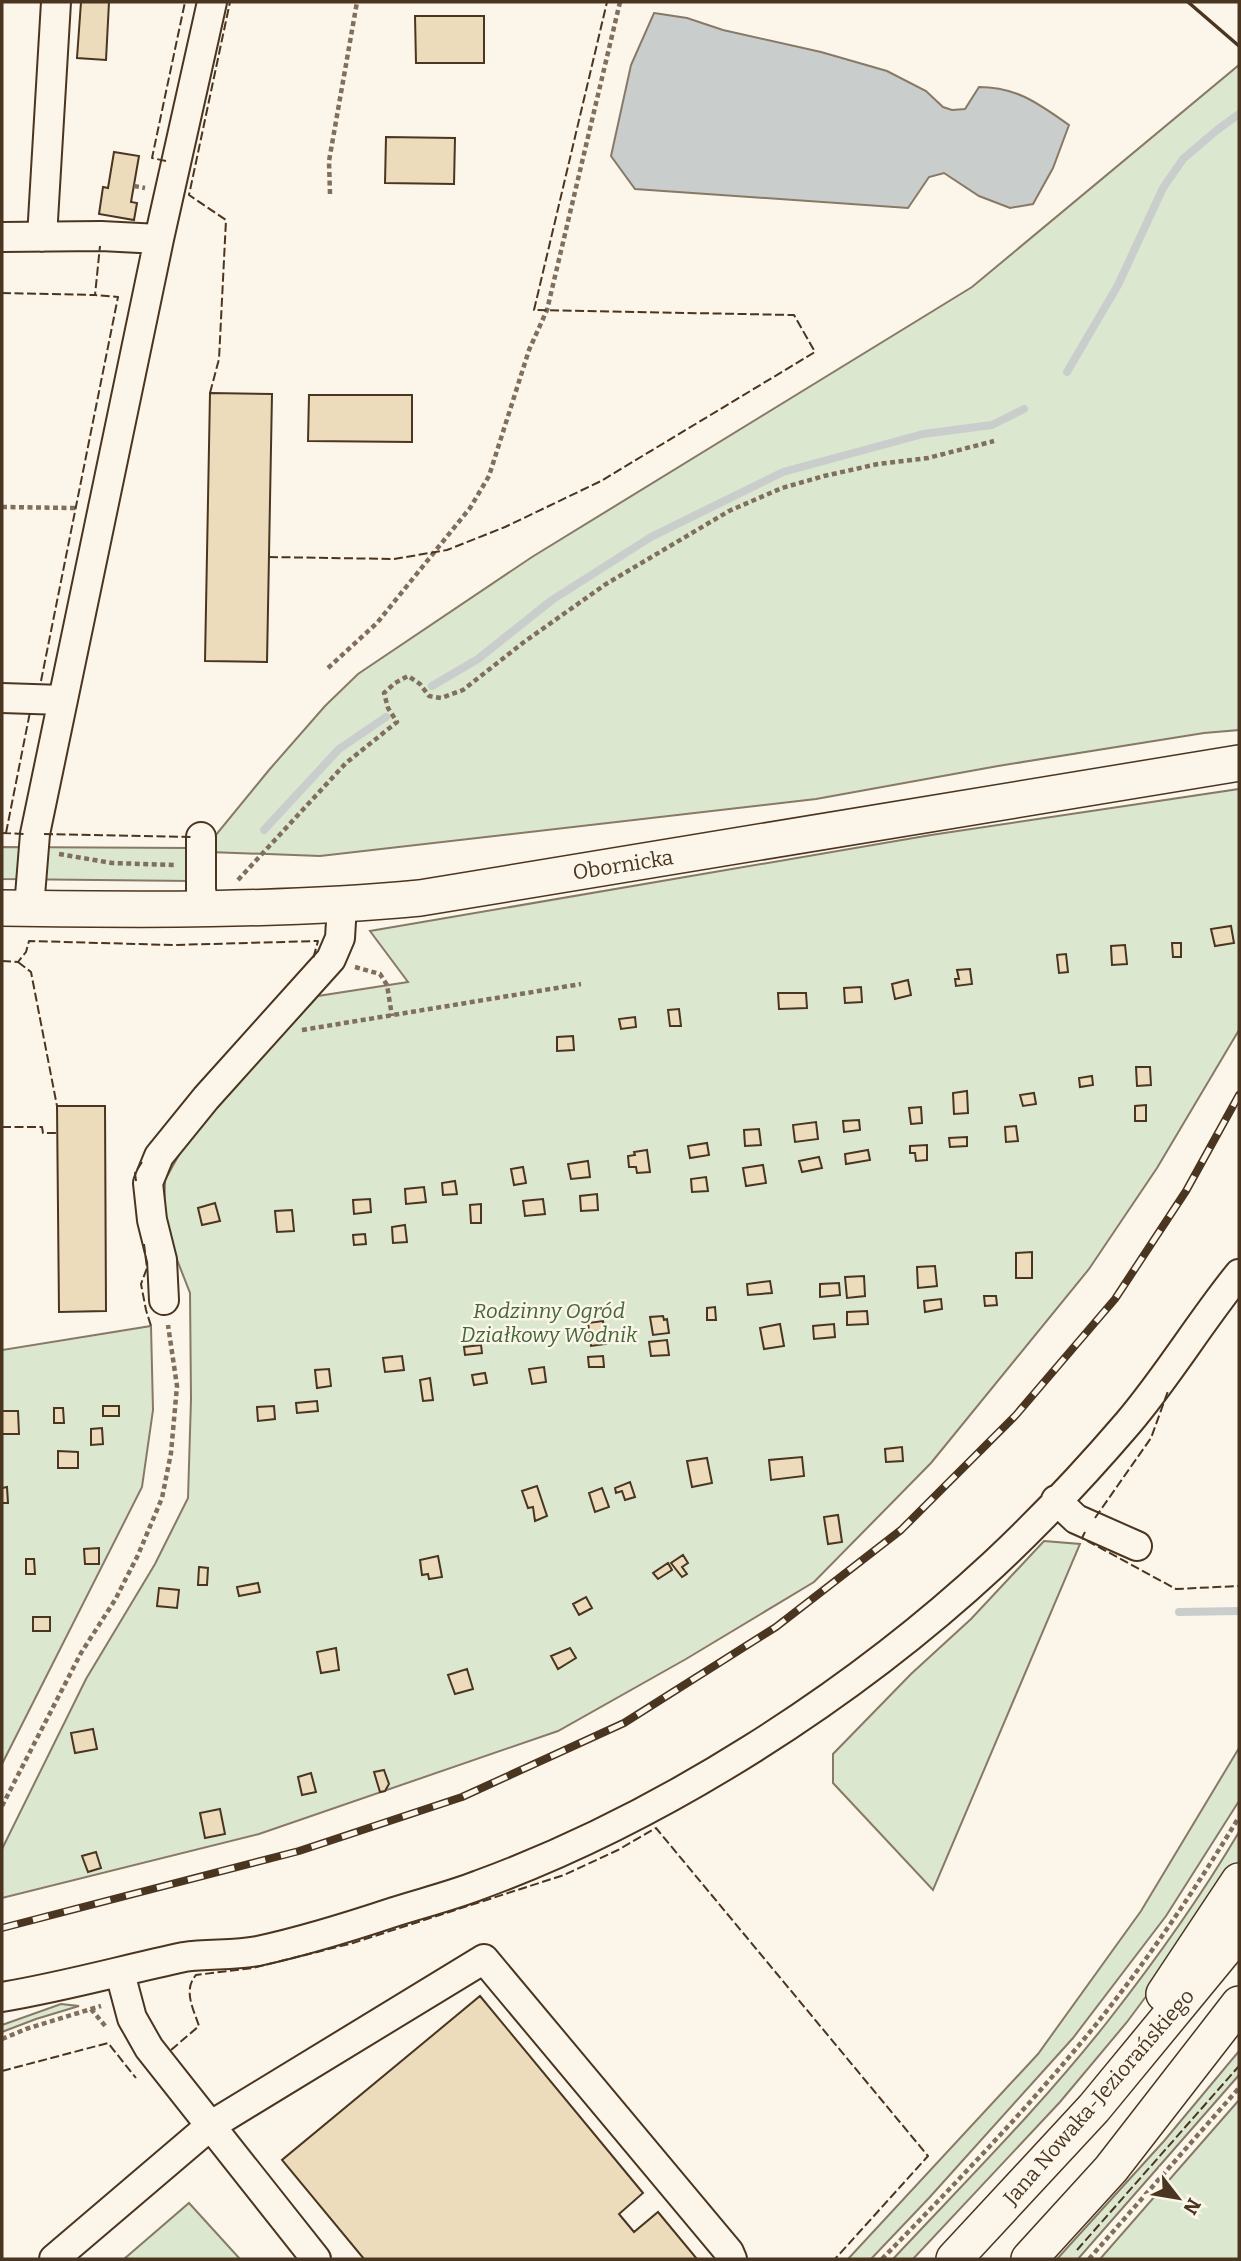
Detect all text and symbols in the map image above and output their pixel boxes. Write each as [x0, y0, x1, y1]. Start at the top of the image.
street label: Obornicka [571, 844, 676, 886]
park label: Rodzinny Ogród Działkowy Wodnik [461, 1298, 638, 1348]
street label: Jana Nowaka-Jeziorańskiego [998, 1984, 1200, 2210]
north arrow [1143, 2163, 1213, 2233]

